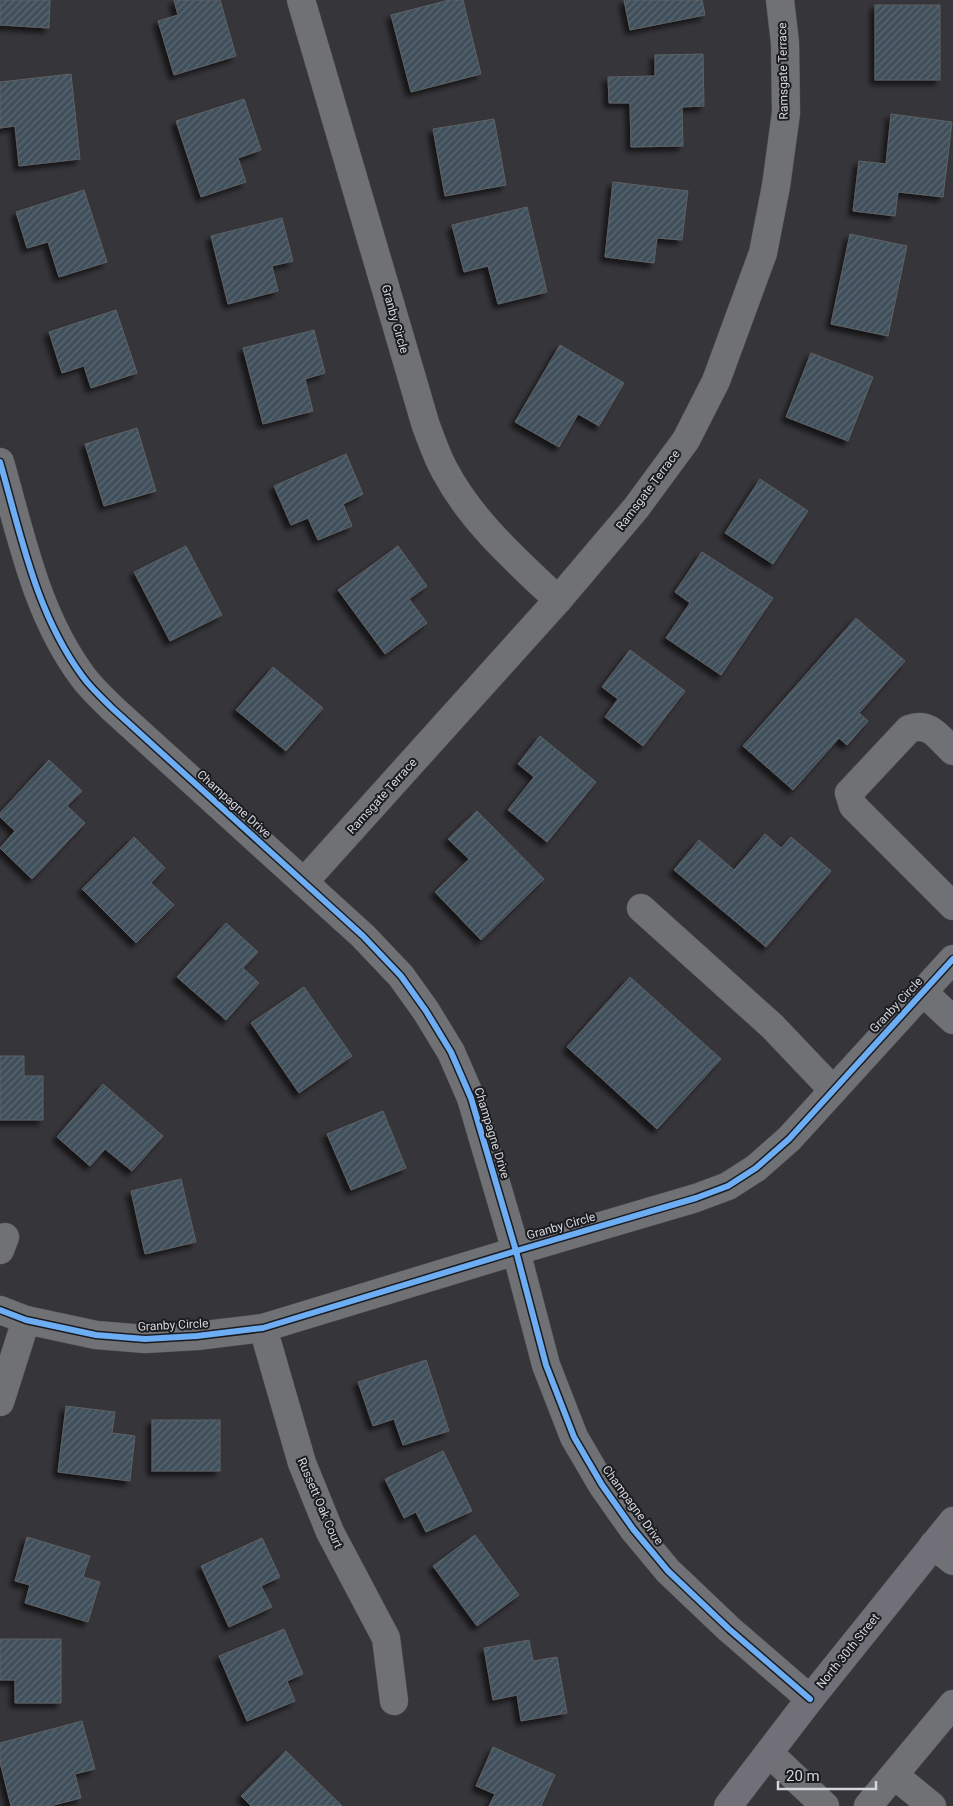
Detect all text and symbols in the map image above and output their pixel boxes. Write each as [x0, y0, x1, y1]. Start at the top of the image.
street label: Ramsgate Terrace [775, 22, 791, 120]
street label: Granby Circle [379, 283, 411, 355]
street label: Ramsgate Terrace [613, 447, 683, 533]
street label: Ramsgate Terrace [344, 755, 420, 837]
street label: Champagne Drive [194, 767, 274, 841]
street label: Granby Circle [867, 974, 925, 1036]
street label: Champagne Drive [472, 1086, 512, 1180]
street label: Granby Circle [525, 1210, 597, 1242]
street label: Granby Circle [137, 1316, 209, 1334]
street label: Russett Oak Court [295, 1456, 345, 1550]
street label: Champagne Drive [600, 1463, 666, 1547]
street label: North 30th Street [814, 1611, 882, 1691]
scale bar [778, 1758, 876, 1790]
text: 20 m [786, 1767, 820, 1785]

